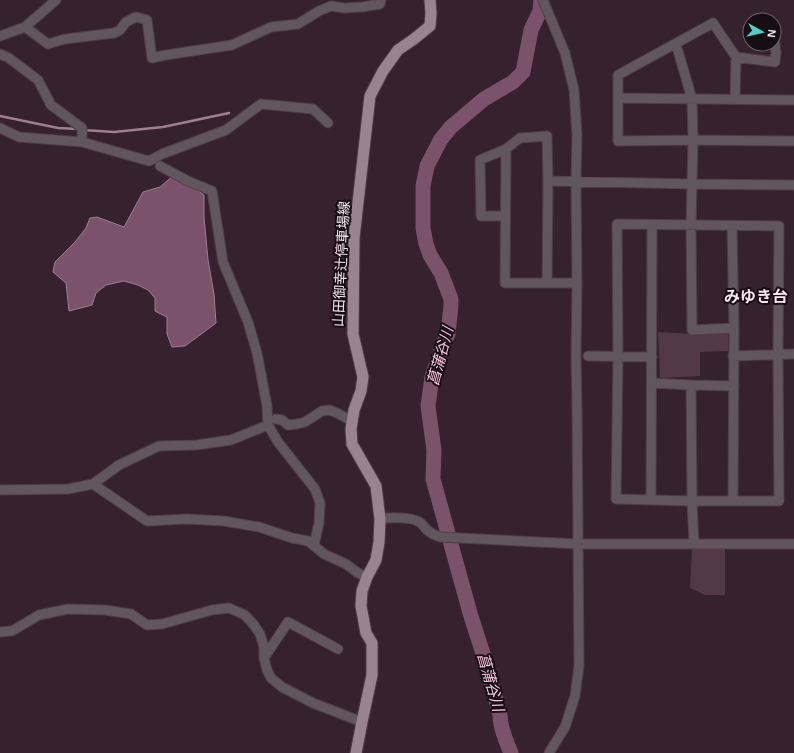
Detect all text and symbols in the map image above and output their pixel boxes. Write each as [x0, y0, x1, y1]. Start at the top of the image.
north arrow [742, 12, 782, 52]
text: N [765, 29, 778, 38]
street label: 山田御幸辻停車場線 [330, 201, 352, 327]
district label: みゆき台 [724, 288, 788, 305]
water label: 菖蒲谷川 [424, 323, 456, 387]
water label: 菖蒲谷川 [475, 651, 508, 715]

